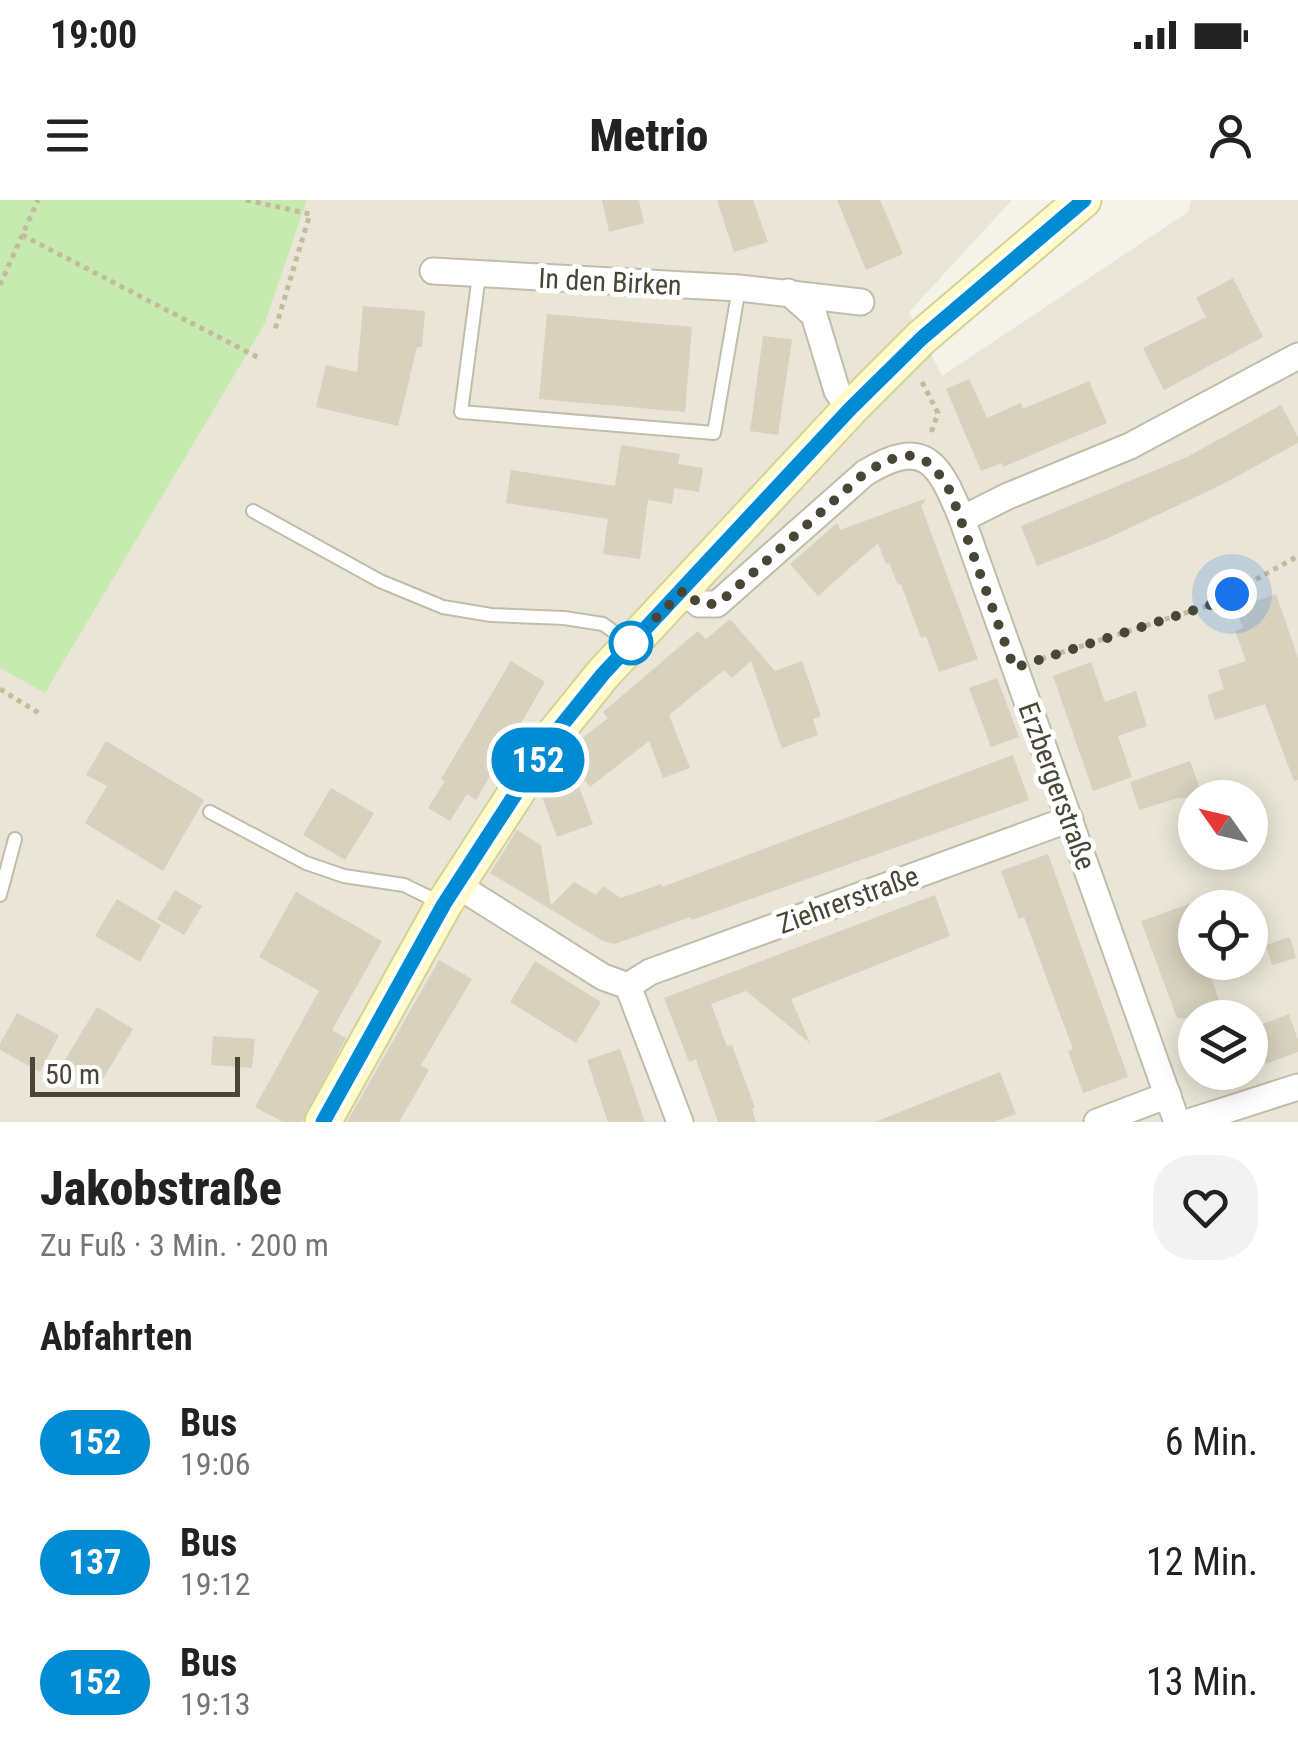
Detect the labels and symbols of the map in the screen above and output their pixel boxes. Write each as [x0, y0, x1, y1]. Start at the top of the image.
street label: In den Birken [538, 262, 682, 302]
your location [1207, 569, 1257, 619]
unlabelled marker [610, 622, 652, 664]
street label: Erzbergerstraße [1011, 698, 1103, 874]
line badge: 152 [480, 728, 596, 792]
north arrow [1178, 780, 1268, 870]
street label: Ziehrerstraße [773, 859, 923, 941]
scale bar [30, 1052, 240, 1096]

